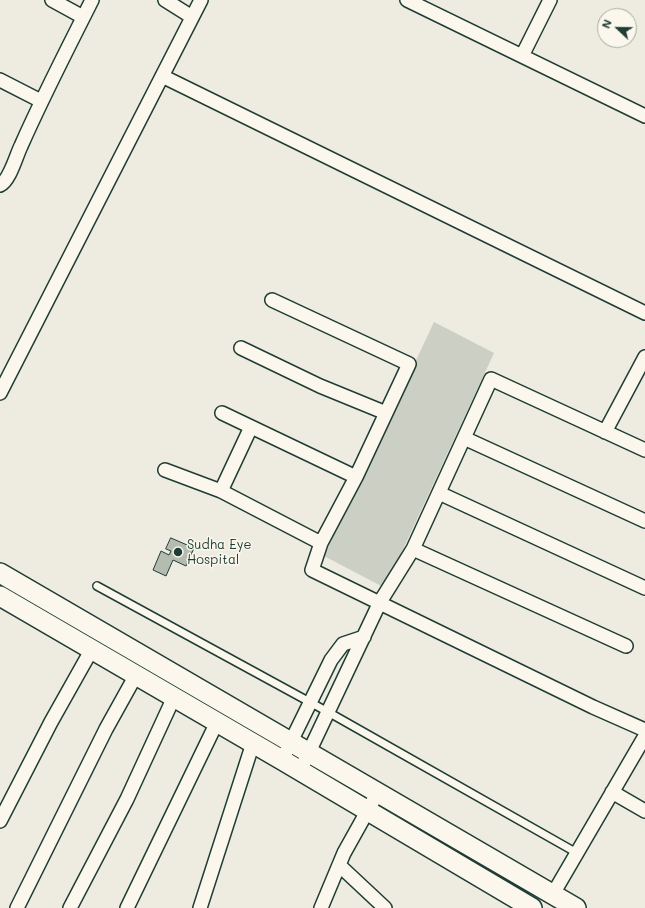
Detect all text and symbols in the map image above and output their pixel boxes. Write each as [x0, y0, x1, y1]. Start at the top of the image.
north arrow [597, 8, 637, 48]
text: N [598, 17, 615, 30]
place label: Sudha Eye Hospital [187, 537, 252, 568]
marker: Sudha Eye Hospital [172, 546, 184, 558]

